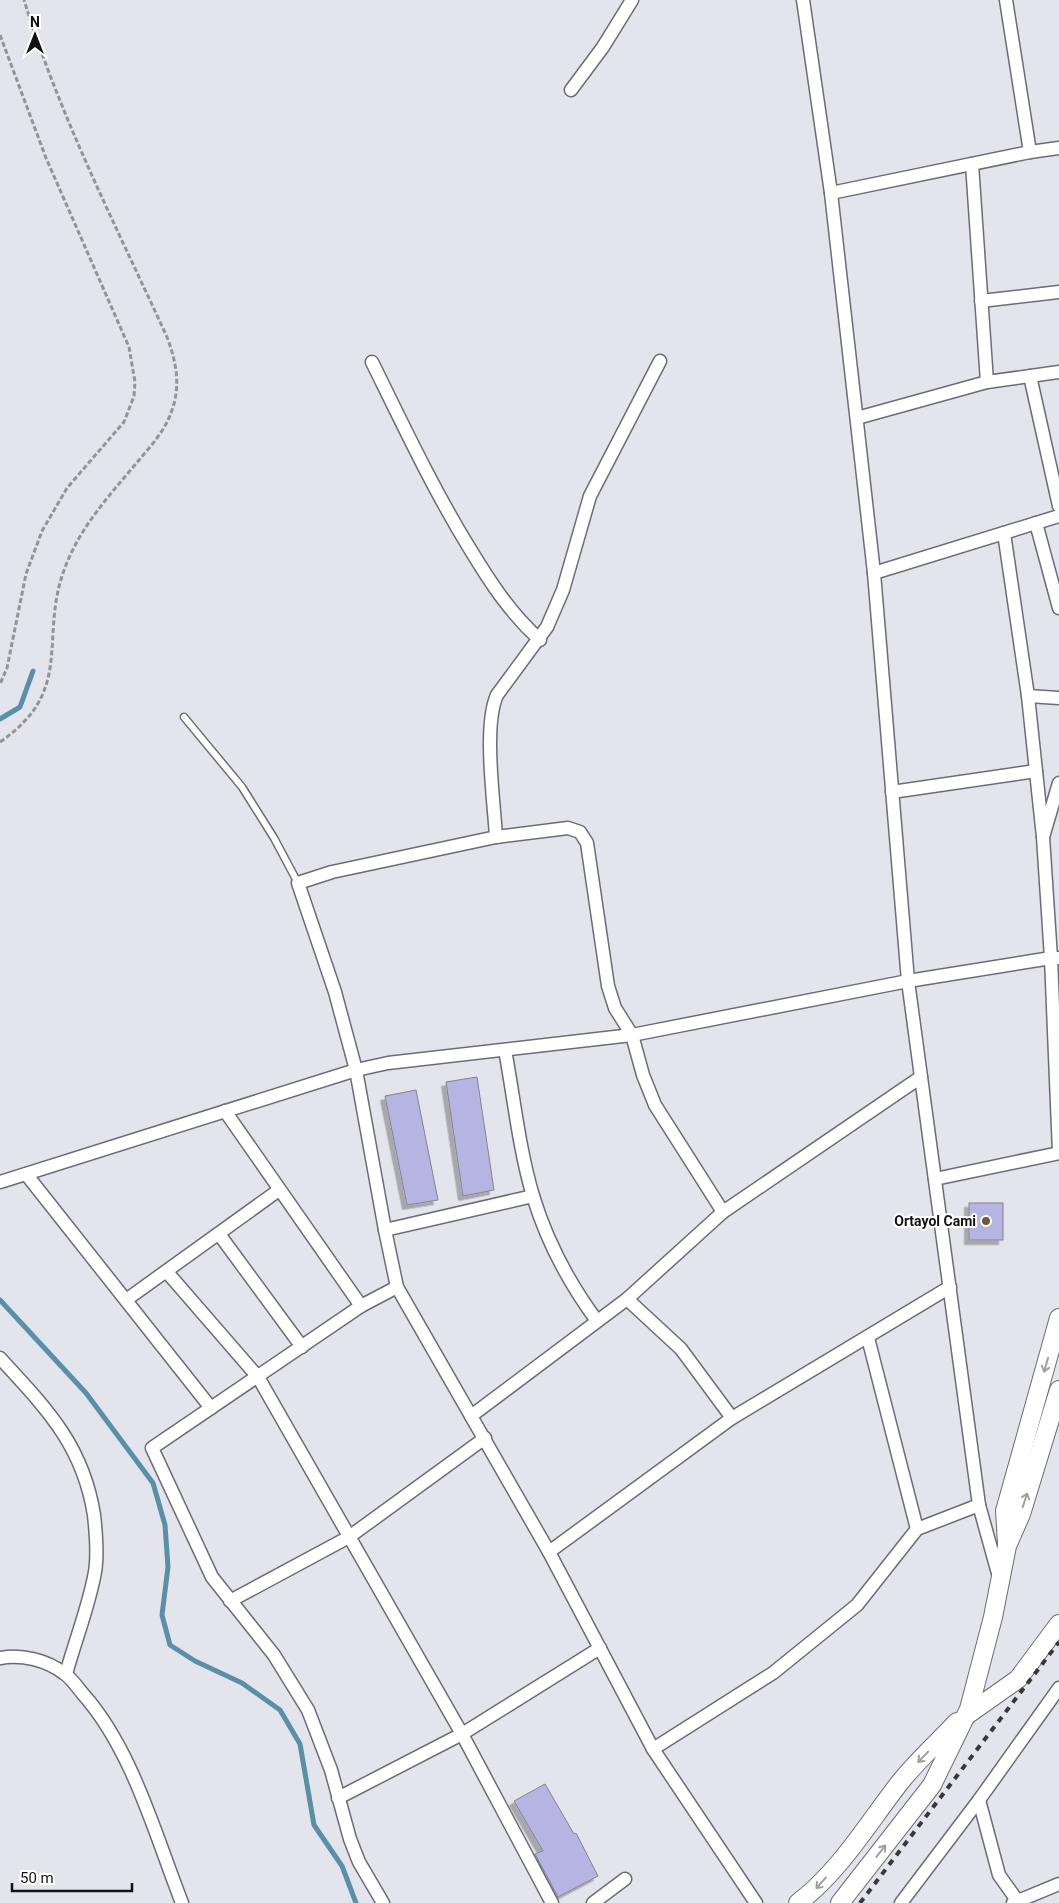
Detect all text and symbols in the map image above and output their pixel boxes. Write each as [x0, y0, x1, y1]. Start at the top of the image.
north arrow [10, 10, 60, 60]
text: N [30, 14, 40, 30]
place label: Ortayol Cami [894, 1213, 976, 1229]
marker: Ortayol Cami [980, 1215, 992, 1227]
one-way arrow [1040, 1357, 1050, 1373]
one-way arrow [1021, 1493, 1031, 1509]
one-way arrow [917, 1751, 929, 1764]
one-way arrow [876, 1844, 886, 1858]
scale bar [12, 1860, 132, 1892]
text: 50 m [20, 1869, 54, 1887]
one-way arrow [815, 1877, 827, 1890]

